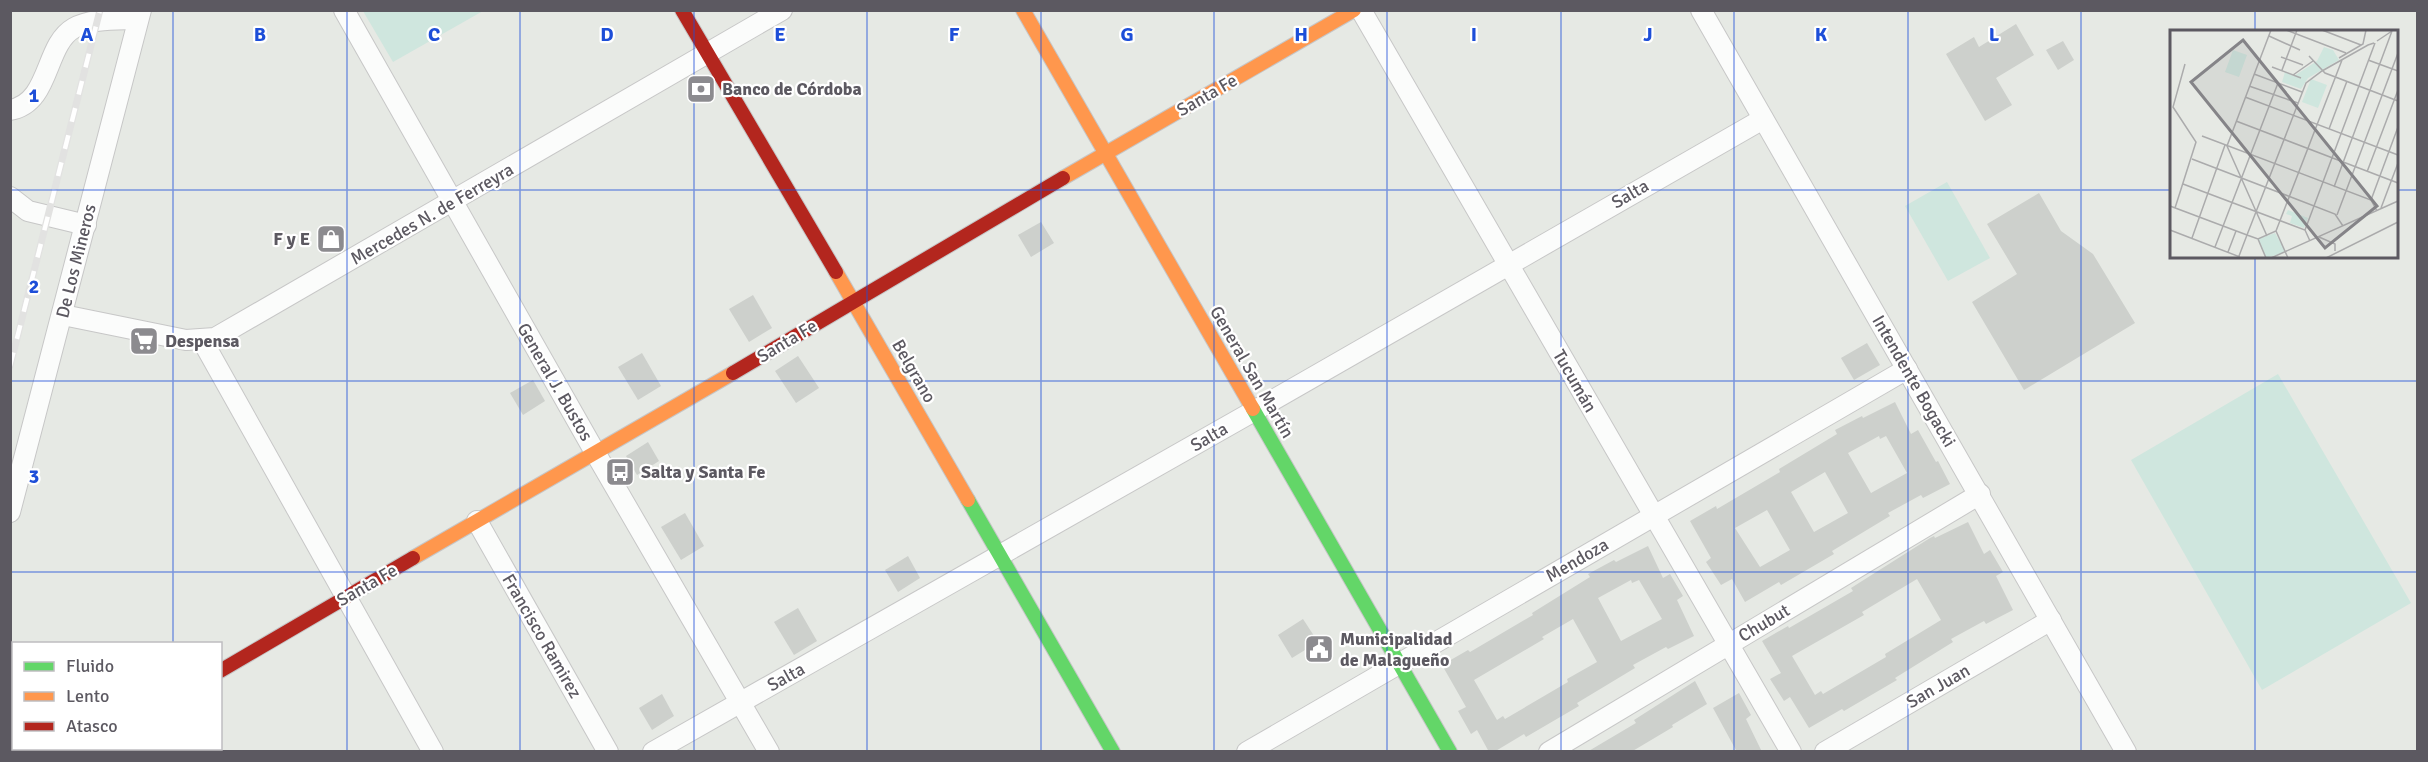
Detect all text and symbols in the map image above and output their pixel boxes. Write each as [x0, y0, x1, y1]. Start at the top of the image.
text: A [81, 22, 94, 47]
text: B [254, 22, 266, 47]
text: C [428, 22, 440, 47]
text: D [600, 22, 614, 47]
text: E [774, 22, 786, 47]
text: F [949, 22, 960, 47]
text: G [1120, 22, 1134, 47]
text: H [1294, 22, 1308, 47]
text: I [1471, 22, 1477, 47]
text: J [1643, 22, 1653, 47]
text: K [1815, 22, 1828, 47]
text: L [1989, 22, 2000, 47]
inset map [2170, 30, 2398, 258]
street label: Santa Fe [1173, 69, 1241, 121]
bank icon: Banco de Córdoba [685, 73, 717, 105]
place label: Banco de Córdoba [722, 78, 862, 100]
text: 1 [29, 83, 40, 108]
street label: Mercedes N. de Ferreyra [347, 158, 517, 270]
street label: Salta [1607, 175, 1653, 213]
street label: De Los Mineros [51, 202, 101, 320]
shop icon: F y E [315, 223, 347, 255]
place label: F y E [273, 228, 310, 250]
text: 2 [29, 274, 39, 299]
street label: General San Martín [1205, 302, 1299, 442]
street label: Intendente Bogacki [1867, 311, 1961, 451]
street label: Santa Fe [753, 315, 821, 367]
street label: General J. Bustos [512, 319, 598, 445]
supermarket icon: Despensa [128, 325, 160, 357]
place label: Despensa [165, 330, 240, 352]
street label: Belgrano [887, 335, 941, 407]
street label: Tucumán [1548, 346, 1602, 416]
street label: Salta [1186, 418, 1232, 456]
bus stop icon: Salta y Santa Fe [604, 456, 636, 488]
place label: Salta y Santa Fe [641, 461, 766, 483]
text: 3 [29, 464, 39, 489]
street label: Mendoza [1542, 533, 1612, 587]
street label: Santa Fe [333, 559, 401, 611]
street label: Francisco Ramirez [497, 570, 587, 702]
street label: Chubut [1734, 599, 1794, 647]
place label: Municipalidad de Malagueño [1340, 628, 1453, 671]
public building icon: Municipalidad de Malagueño [1303, 633, 1335, 665]
legend [12, 642, 222, 750]
text: Fluido [66, 655, 114, 677]
street label: Salta [763, 658, 809, 696]
street label: San Juan [1902, 659, 1974, 713]
text: Lento [66, 685, 109, 707]
text: Atasco [66, 715, 118, 737]

